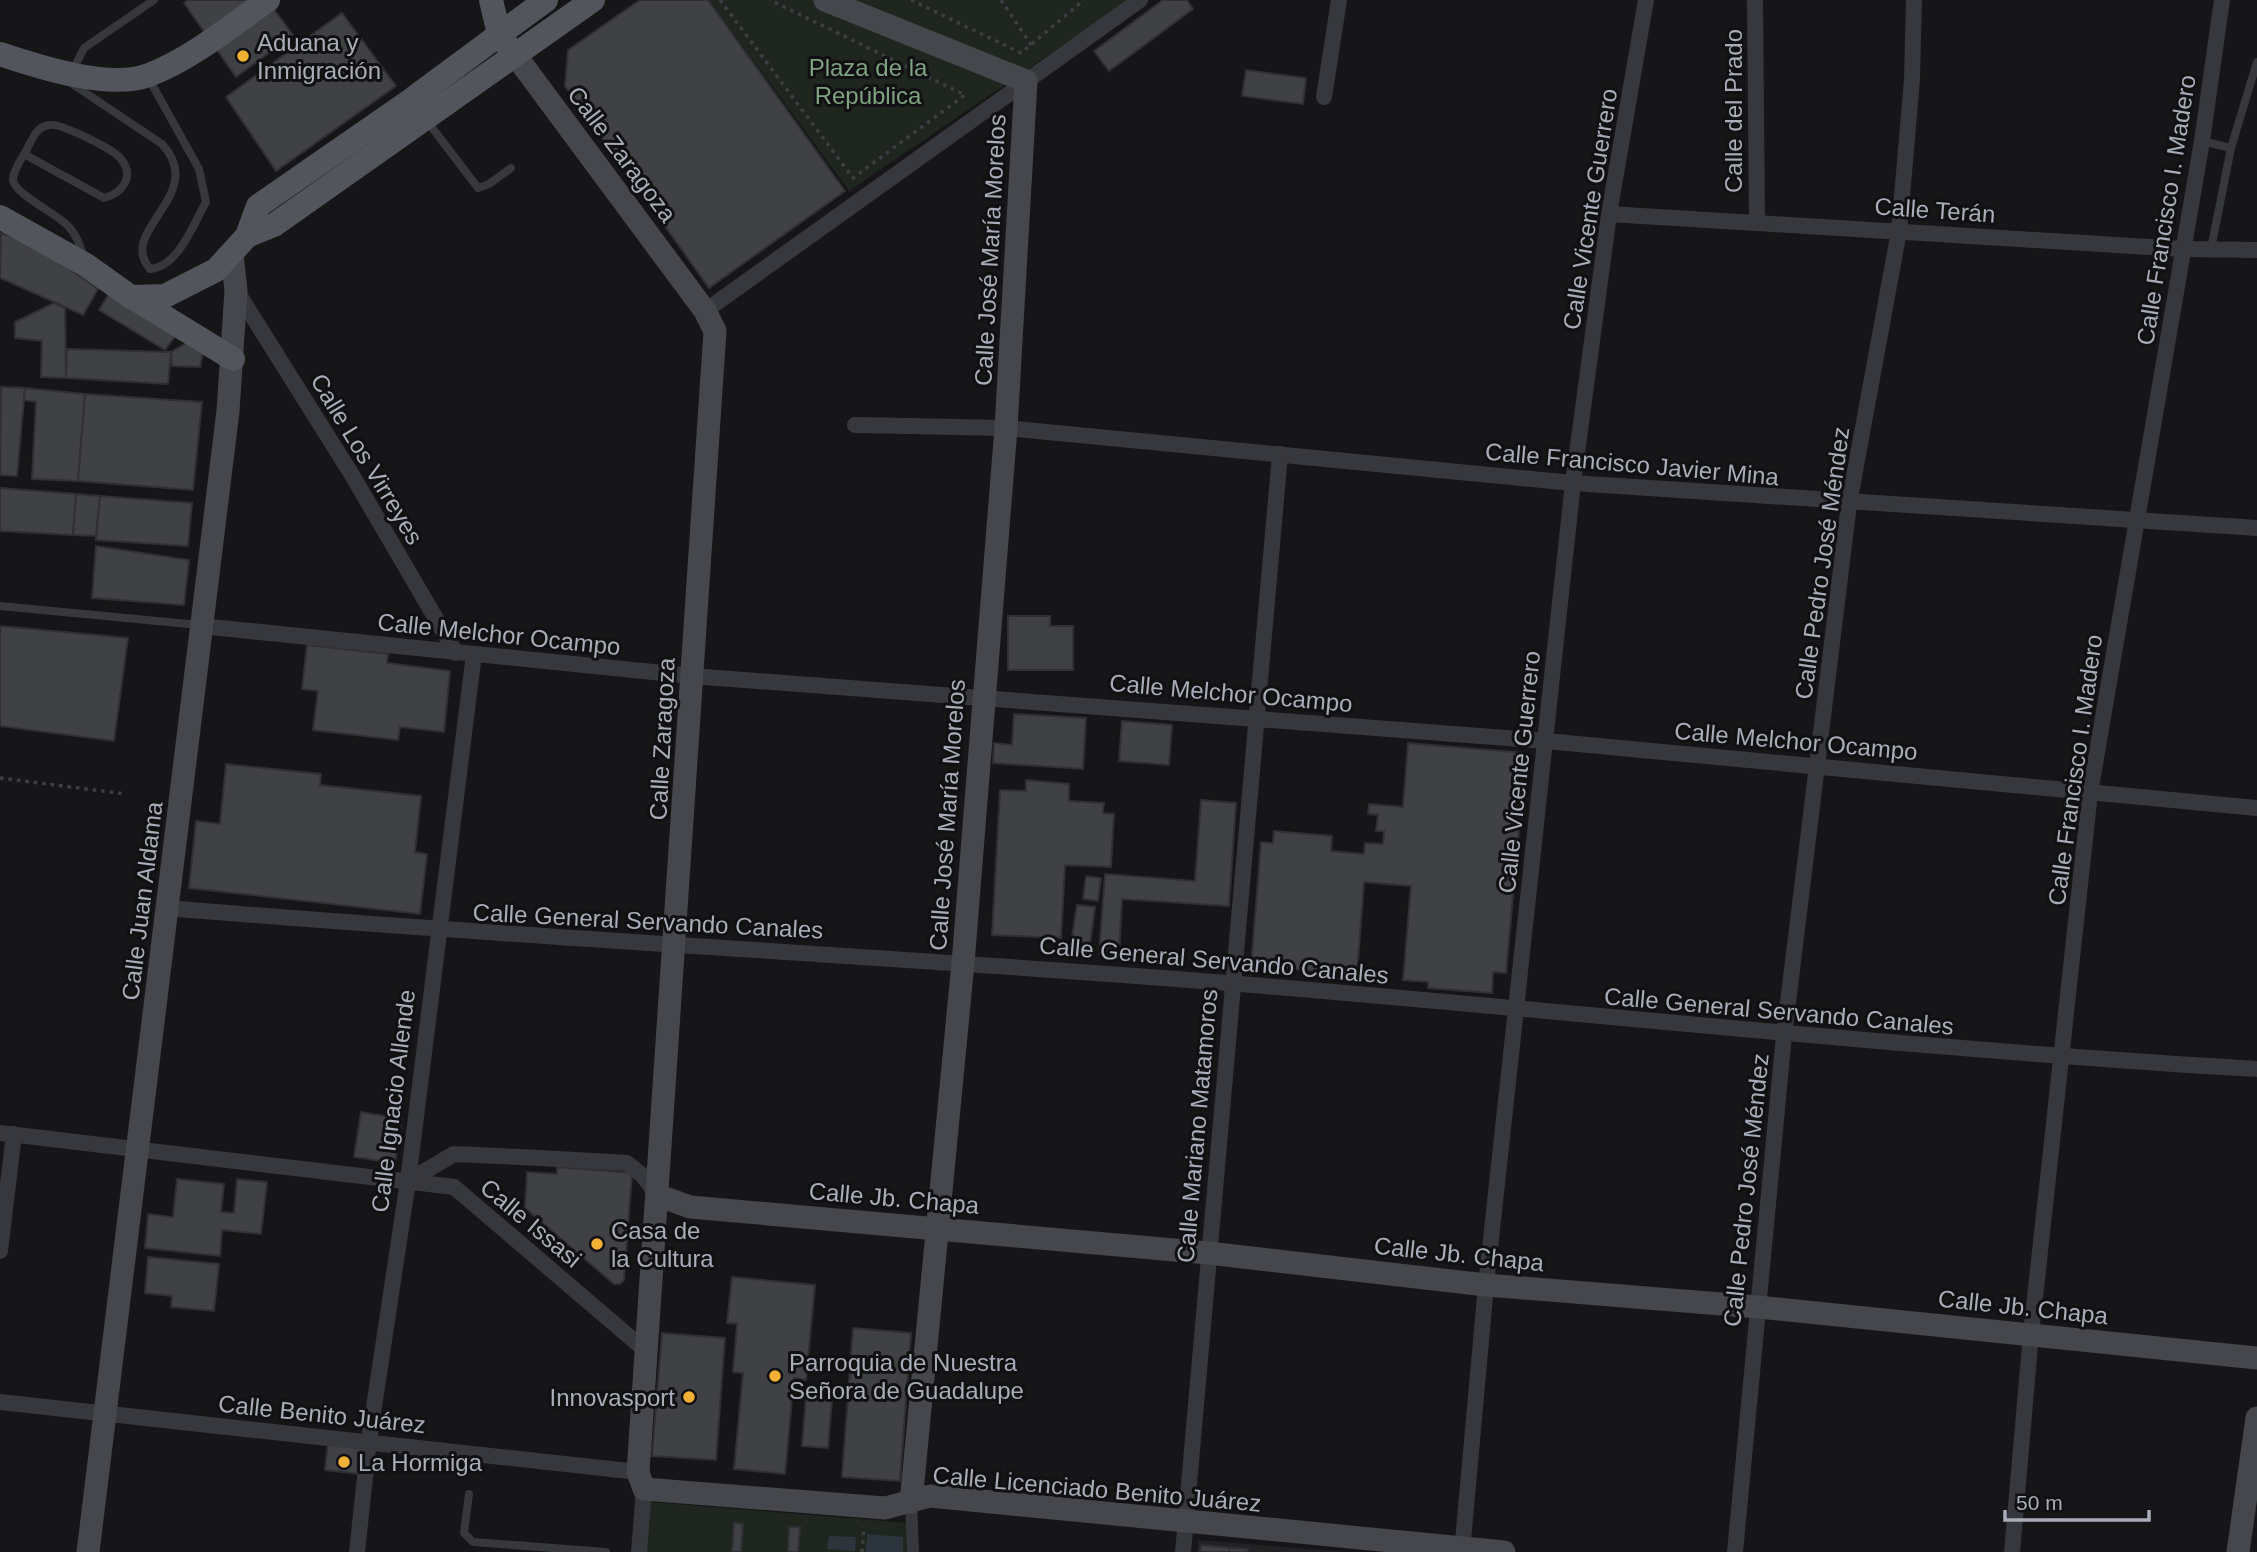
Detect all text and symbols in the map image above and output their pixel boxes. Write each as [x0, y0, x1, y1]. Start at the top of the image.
place label: Aduana y Inmigración [257, 29, 381, 84]
street label: Calle del Prado [1720, 29, 1747, 193]
marker: Aduana y Inmigración [235, 48, 251, 64]
park label: Plaza de la República [809, 54, 928, 109]
street label: Calle Francisco I. Madero [2131, 73, 2201, 347]
street label: Calle Zaragoza [562, 81, 682, 228]
street label: Calle Vicente Guerrero [1558, 87, 1622, 331]
street label: Calle José María Morelos [969, 113, 1011, 387]
street label: Calle Terán [1874, 192, 1996, 228]
street label: Calle Los Virreyes [305, 369, 429, 549]
street label: Calle Pedro José Méndez [1790, 425, 1854, 701]
street label: Calle Francisco Javier Mina [1484, 438, 1781, 490]
street label: Calle Melchor Ocampo [376, 608, 622, 660]
street label: Calle Francisco I. Madero [2043, 633, 2107, 907]
street label: Calle Vicente Guerrero [1493, 649, 1545, 895]
street label: Calle Zaragoza [644, 656, 680, 821]
street label: Calle Melchor Ocampo [1108, 669, 1354, 717]
street label: Calle José María Morelos [924, 678, 970, 952]
street label: Calle Melchor Ocampo [1673, 717, 1919, 765]
street label: Calle Juan Aldama [116, 799, 168, 1002]
street label: Calle General Servando Canales [472, 898, 824, 944]
street label: Calle General Servando Canales [1038, 931, 1390, 989]
street label: Calle General Servando Canales [1603, 982, 1955, 1040]
street label: Calle Ignacio Allende [366, 988, 420, 1214]
street label: Calle Mariano Matamoros [1172, 988, 1222, 1264]
street label: Calle Pedro José Méndez [1718, 1052, 1774, 1328]
street label: Calle Issasi [475, 1173, 587, 1273]
street label: Calle Jb. Chapa [808, 1177, 981, 1219]
place label: Casa de la Cultura [611, 1217, 714, 1272]
street label: Calle Jb. Chapa [1373, 1232, 1546, 1276]
marker: Casa de la Cultura [589, 1236, 605, 1252]
street label: Calle Jb. Chapa [1937, 1285, 2110, 1329]
place label: Parroquia de Nuestra Señora de Guadalupe [789, 1349, 1024, 1404]
marker: Parroquia de Nuestra Señora de Guadalupe [767, 1368, 783, 1384]
place label: Innovasport [550, 1384, 675, 1411]
marker: Innovasport [681, 1389, 697, 1405]
street label: Calle Benito Juárez [217, 1390, 427, 1438]
place label: La Hormiga [358, 1449, 483, 1476]
marker: La Hormiga [336, 1454, 352, 1470]
street label: Calle Licenciado Benito Juárez [932, 1461, 1262, 1517]
scale bar [2005, 1478, 2148, 1522]
text: 50 m [2016, 1491, 2063, 1514]

